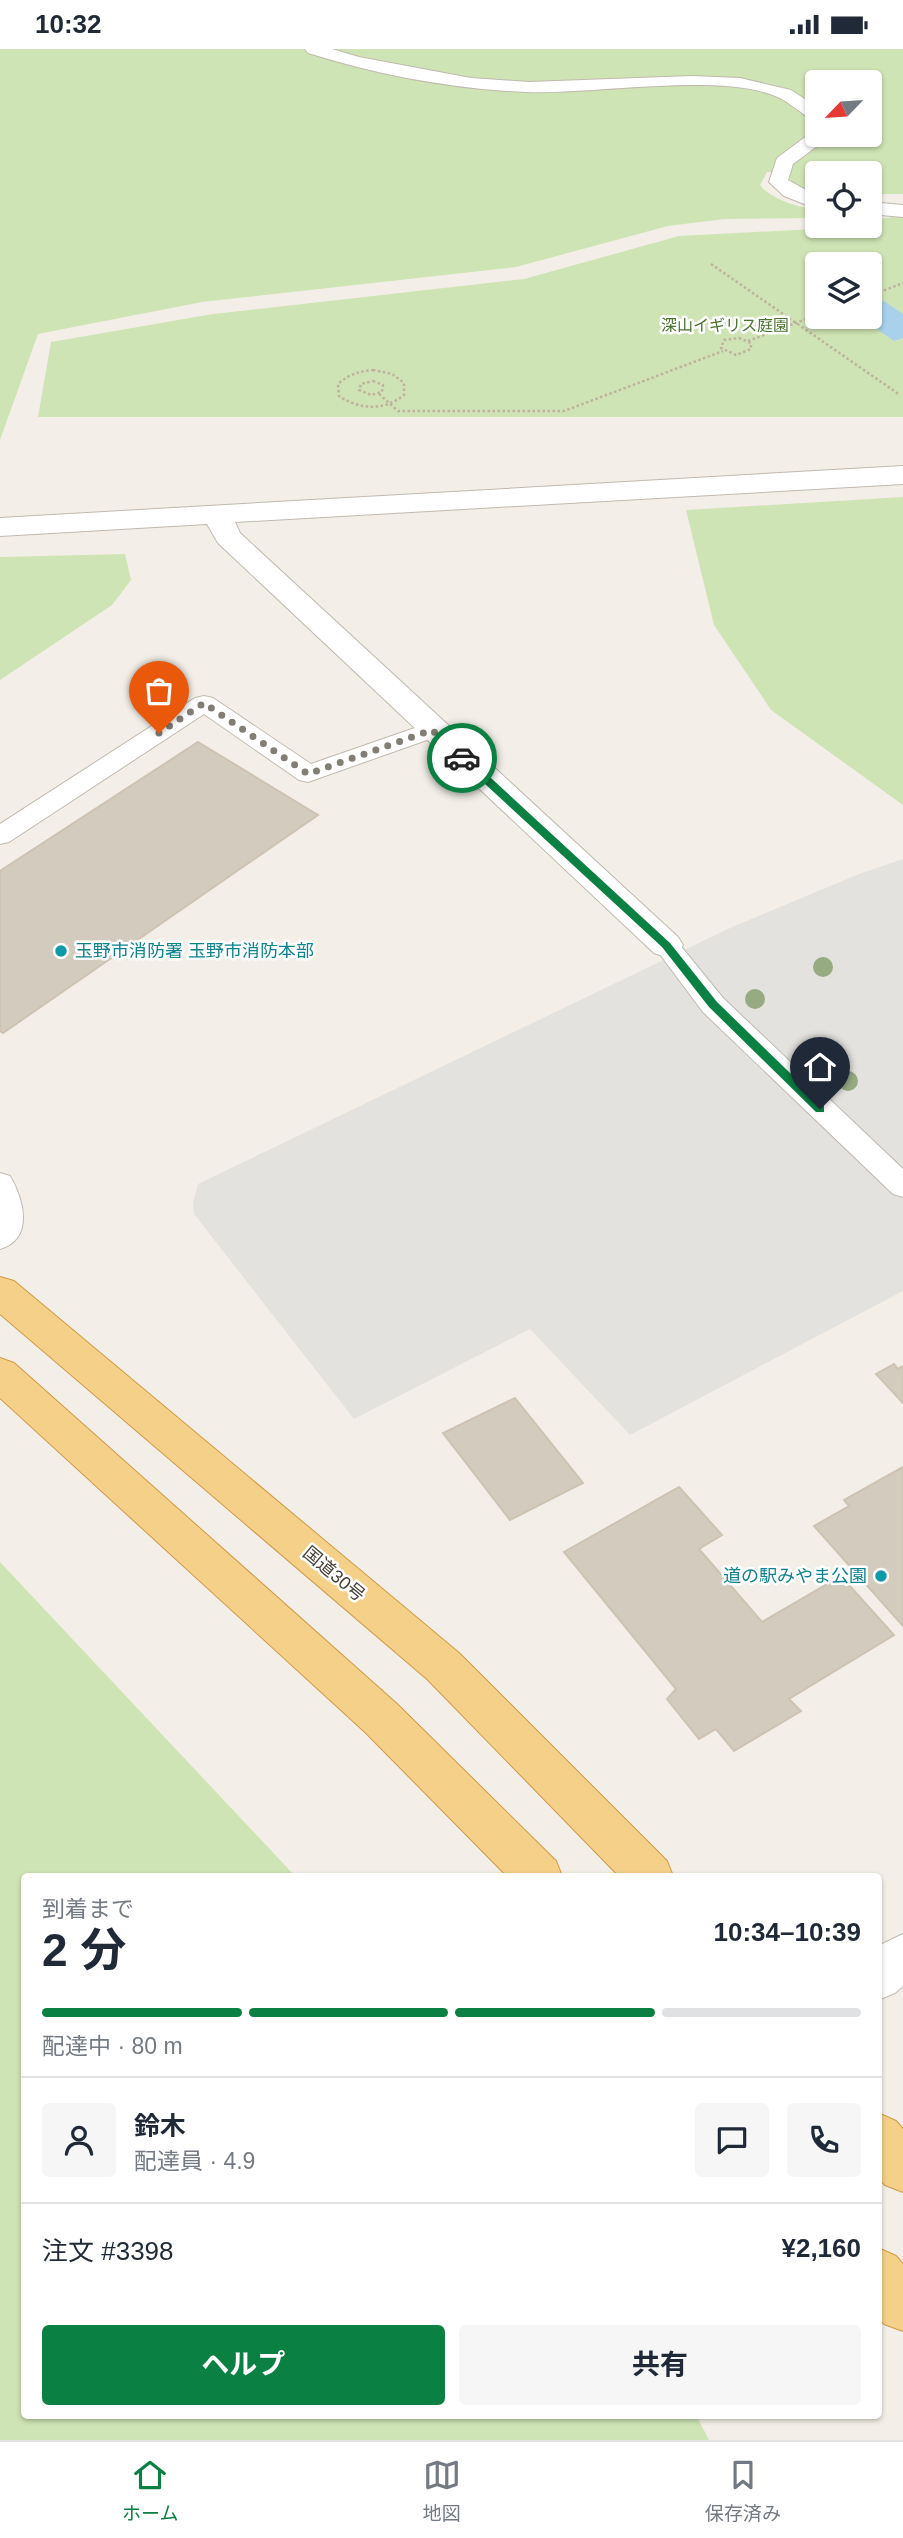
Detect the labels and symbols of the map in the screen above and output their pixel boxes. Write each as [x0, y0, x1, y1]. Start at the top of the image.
north arrow [805, 70, 882, 147]
park label: 深山イギリス庭園 [661, 317, 789, 334]
pin [129, 661, 189, 733]
courier [427, 723, 497, 793]
place label: 玉野市消防署 玉野市消防本部 [75, 941, 314, 961]
marker: 玉野市消防署 玉野市消防本部 [53, 943, 69, 959]
pin [790, 1037, 850, 1109]
street label: 国道30号 [299, 1543, 369, 1605]
place label: 道の駅みやま公園 [723, 1566, 867, 1586]
marker: 道の駅みやま公園 [873, 1568, 889, 1584]

